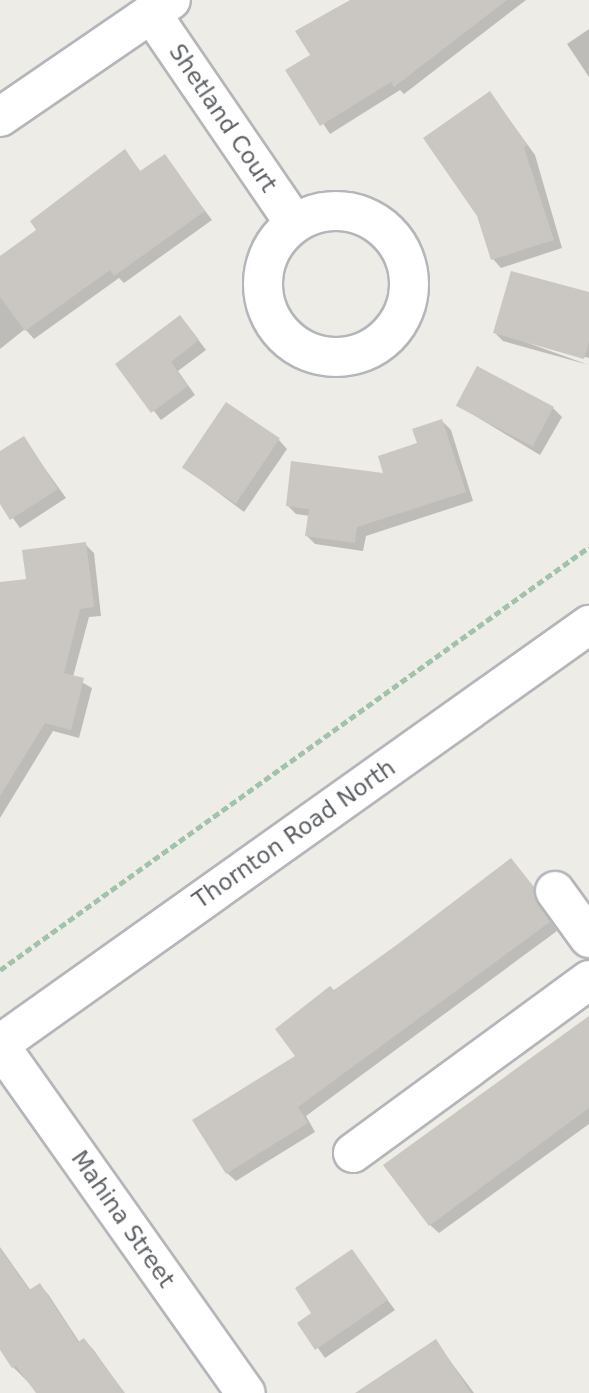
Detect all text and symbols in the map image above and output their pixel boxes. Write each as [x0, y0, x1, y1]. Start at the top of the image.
street label: Shetland Court [163, 39, 283, 197]
street label: Thornton Road North [188, 754, 400, 914]
street label: Mahina Street [66, 1145, 180, 1293]

